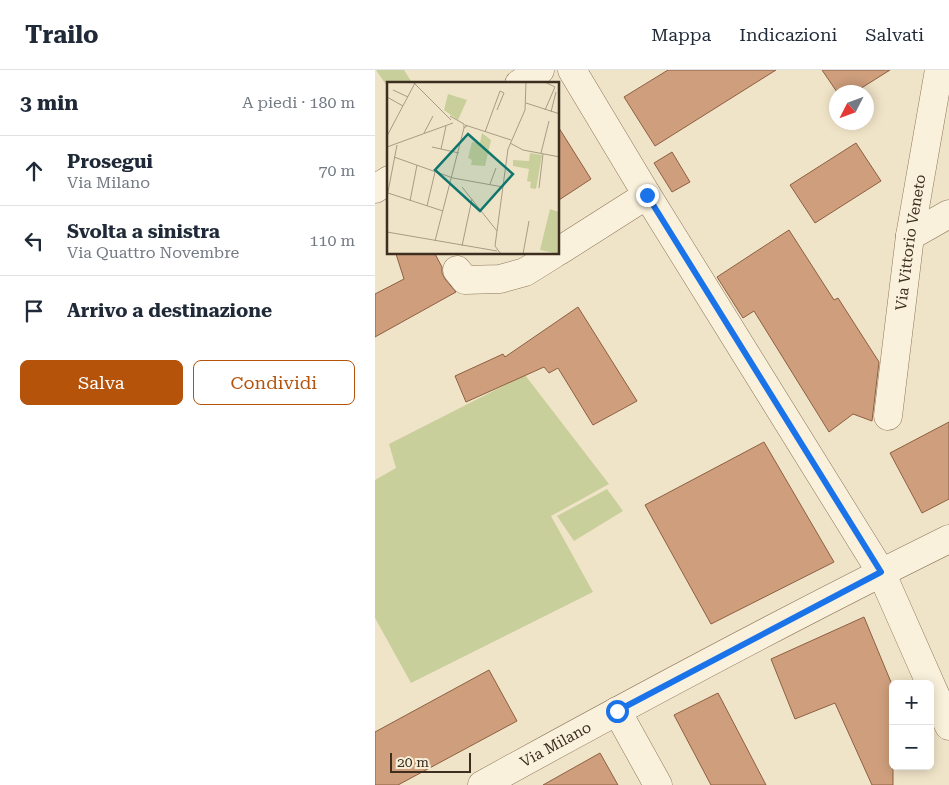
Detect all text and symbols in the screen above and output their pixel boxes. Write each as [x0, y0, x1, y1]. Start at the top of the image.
text: Trailo [25, 21, 99, 49]
text: Mappa [651, 24, 711, 45]
text: Indicazioni [739, 24, 837, 45]
text: Salvati [865, 24, 924, 45]
inset map [387, 82, 560, 255]
north arrow [829, 85, 874, 130]
text: 3 min [20, 91, 78, 115]
text: A piedi · 180 m [242, 93, 355, 112]
text: Prosegui [67, 150, 153, 173]
icon: ahead [20, 157, 48, 185]
text: 70 m [318, 161, 355, 180]
text: Via Milano [67, 173, 150, 192]
street label: Via Vittorio Veneto [892, 173, 930, 312]
route end [636, 184, 659, 207]
text: Svolta a sinistra [67, 220, 220, 243]
icon: left [20, 227, 48, 255]
text: 110 m [309, 231, 355, 250]
text: Via Quattro Novembre [67, 243, 239, 262]
icon: arrive [20, 297, 48, 325]
text: Arrivo a destinazione [67, 299, 272, 322]
button: Salva [20, 360, 183, 405]
button: Condividi [193, 360, 355, 405]
map controls [889, 680, 934, 770]
button: + [889, 680, 934, 725]
route start [606, 700, 629, 723]
street label: Via Milano [517, 718, 594, 771]
button: − [889, 725, 934, 770]
scale bar [390, 750, 471, 773]
text: 20 m [397, 754, 429, 770]

